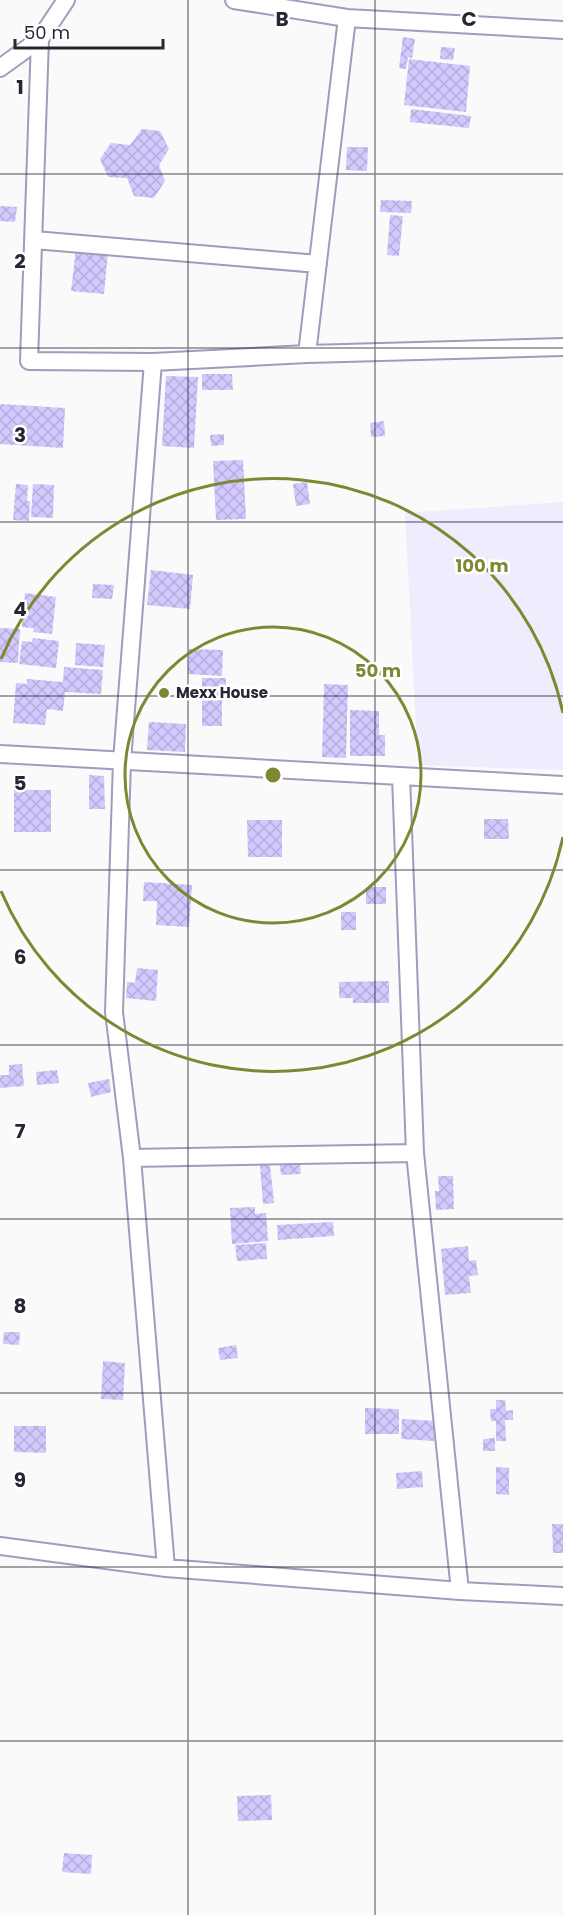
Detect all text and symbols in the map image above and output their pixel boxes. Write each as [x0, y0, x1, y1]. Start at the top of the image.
text: B [275, 5, 289, 33]
text: C [461, 5, 477, 33]
scale bar [15, 12, 164, 50]
text: 50 m [24, 20, 70, 45]
text: 1 [16, 73, 24, 101]
text: 2 [14, 247, 26, 275]
text: 3 [14, 421, 26, 449]
text: 100 m [455, 553, 509, 578]
text: 4 [13, 595, 27, 623]
text: 50 m [355, 658, 401, 683]
place label: Mexx House [176, 682, 268, 703]
marker: Mexx House [157, 686, 171, 700]
centre of rings [263, 765, 283, 785]
text: 5 [14, 769, 27, 797]
text: 6 [14, 943, 26, 971]
text: 7 [15, 1117, 26, 1145]
text: 8 [14, 1292, 26, 1320]
text: 9 [14, 1466, 26, 1494]

